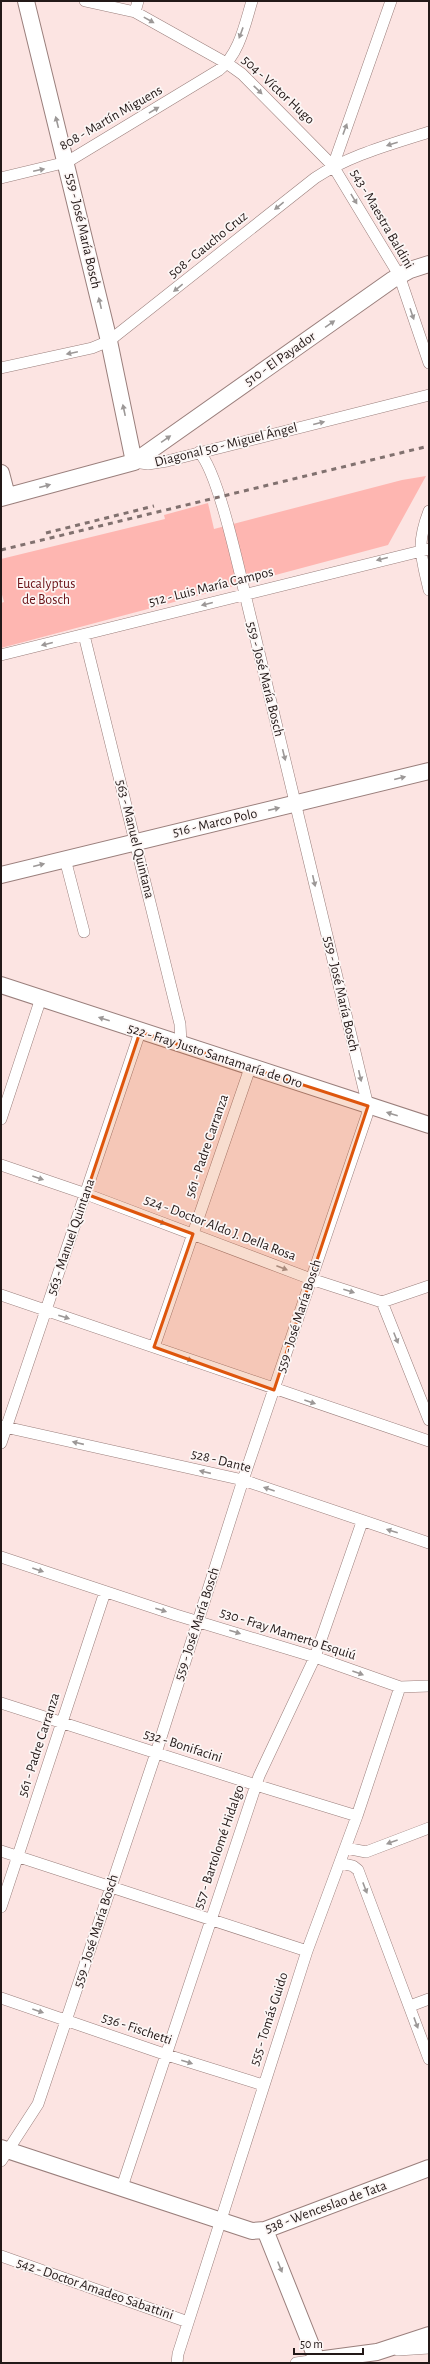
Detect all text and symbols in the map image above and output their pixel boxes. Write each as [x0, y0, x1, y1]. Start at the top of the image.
one-way arrow [143, 17, 155, 24]
one-way arrow [238, 27, 244, 39]
street label: 504 - Víctor Hugo [239, 53, 317, 127]
street label: 808 - Martín Miguens [57, 83, 165, 153]
one-way arrow [253, 85, 263, 95]
one-way arrow [148, 107, 160, 114]
one-way arrow [53, 116, 59, 129]
one-way arrow [342, 122, 348, 134]
one-way arrow [386, 141, 398, 147]
one-way arrow [33, 167, 45, 173]
street label: 543 - Maestra Baldini [348, 167, 416, 271]
street label: 559 - José María Bosch [63, 172, 103, 290]
one-way arrow [350, 194, 358, 204]
one-way arrow [274, 202, 285, 211]
street label: 508 - Gaucho Cruz [166, 209, 250, 281]
one-way arrow [173, 283, 184, 292]
one-way arrow [97, 297, 103, 309]
one-way arrow [410, 309, 416, 321]
one-way arrow [324, 320, 335, 328]
street label: 510 - El Payador [242, 329, 319, 389]
one-way arrow [66, 350, 78, 356]
one-way arrow [120, 404, 126, 416]
street label: Diagonal 50 - Miguel Ángel [152, 418, 299, 470]
one-way arrow [312, 419, 325, 425]
one-way arrow [161, 435, 172, 443]
one-way arrow [39, 483, 51, 489]
one-way arrow [376, 557, 388, 563]
street label: 512 - Luis María Campos [147, 565, 275, 609]
park label: Eucalyptus de Bosch [17, 577, 75, 607]
one-way arrow [201, 601, 213, 607]
street label: 559 - José María Bosch [244, 620, 286, 738]
one-way arrow [40, 641, 52, 647]
one-way arrow [281, 749, 287, 761]
one-way arrow [395, 775, 407, 781]
street label: 563 - Manuel Quintana [113, 778, 157, 900]
street label: 516 - Marco Polo [171, 806, 259, 840]
one-way arrow [268, 806, 280, 812]
one-way arrow [33, 862, 45, 868]
one-way arrow [311, 875, 317, 887]
street label: 559 - José María Bosch [321, 935, 361, 1053]
one-way arrow [97, 1016, 109, 1022]
street label: 522 - Fray Justo Santamaría de Oro [126, 1021, 304, 1091]
one-way arrow [358, 1070, 364, 1082]
street label: 561 - Padre Carranza [183, 1092, 231, 1200]
one-way arrow [385, 1111, 397, 1117]
one-way arrow [32, 1175, 44, 1181]
street label: 563 - Manuel Quintana [45, 1176, 98, 1297]
street label: 524 - Doctor Aldo J. Della Rosa [142, 1193, 298, 1264]
one-way arrow [155, 1219, 167, 1225]
street label: 559 - José María Bosch [274, 1258, 324, 1374]
one-way arrow [276, 1265, 288, 1271]
one-way arrow [343, 1288, 355, 1294]
one-way arrow [59, 1314, 71, 1320]
one-way arrow [394, 1332, 400, 1344]
one-way arrow [182, 1356, 194, 1362]
one-way arrow [304, 1399, 316, 1405]
one-way arrow [72, 1440, 84, 1446]
street label: 528 - Dante [190, 1447, 252, 1475]
one-way arrow [199, 1468, 211, 1474]
one-way arrow [262, 1486, 274, 1492]
one-way arrow [385, 1528, 397, 1534]
street label: 559 - José María Bosch [172, 1566, 222, 1682]
one-way arrow [32, 1567, 44, 1573]
street label: 530 - Fray Mamerto Esquiú [218, 1605, 358, 1663]
one-way arrow [156, 1608, 168, 1614]
one-way arrow [229, 1629, 241, 1635]
one-way arrow [353, 1670, 365, 1676]
street label: 561 - Padre Carranza [16, 1691, 63, 1799]
street label: 532 - Bonifacini [142, 1727, 224, 1765]
street label: 557 - Bartolomé Hidalgo [191, 1783, 247, 1911]
one-way arrow [386, 1839, 398, 1845]
street label: 559 - José María Bosch [71, 1873, 121, 1989]
one-way arrow [362, 1882, 368, 1894]
street label: 555 - Tomás Guido [247, 1971, 291, 2067]
one-way arrow [32, 2008, 44, 2014]
street label: 536 - Fischetti [100, 2010, 174, 2048]
one-way arrow [413, 2017, 419, 2029]
one-way arrow [182, 2059, 194, 2065]
street label: 538 - Wenceslao de Tata [263, 2178, 389, 2236]
street label: 542 - Doctor Amadeo Sabattini [15, 2256, 175, 2322]
one-way arrow [277, 2261, 283, 2273]
scale bar [294, 2330, 363, 2356]
text: 50 m [300, 2338, 323, 2350]

